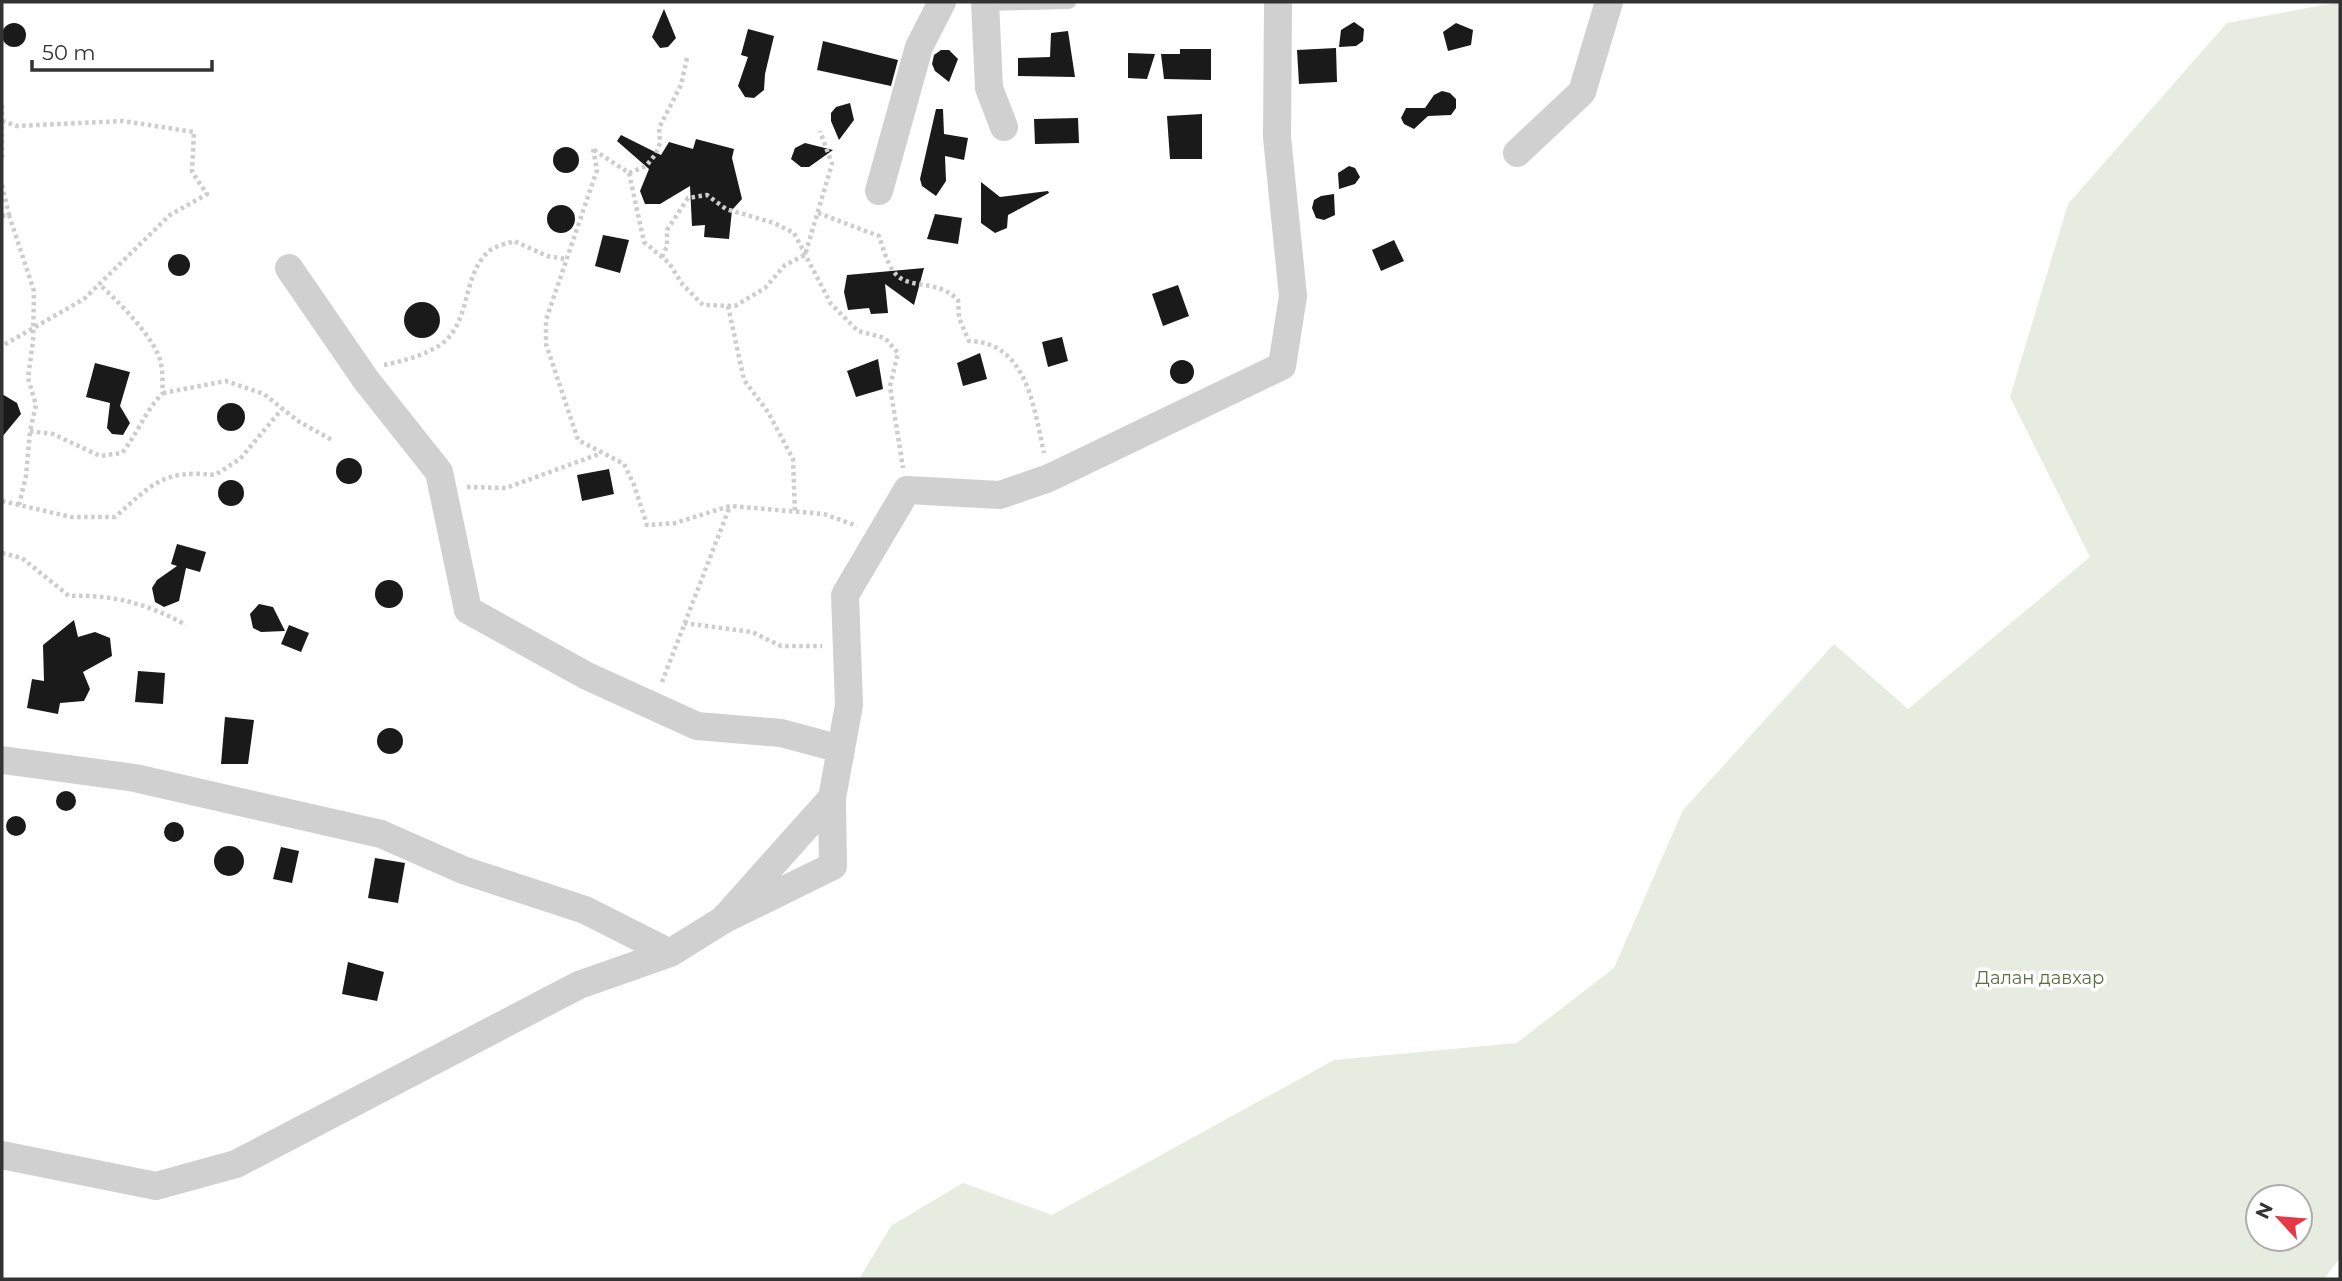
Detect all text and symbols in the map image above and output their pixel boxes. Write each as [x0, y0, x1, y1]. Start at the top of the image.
scale bar [32, 28, 212, 72]
text: 50 m [42, 40, 96, 65]
park label: Далан давхар [1976, 967, 2104, 989]
north arrow [2244, 1183, 2314, 1253]
text: N [2250, 1199, 2278, 1223]

